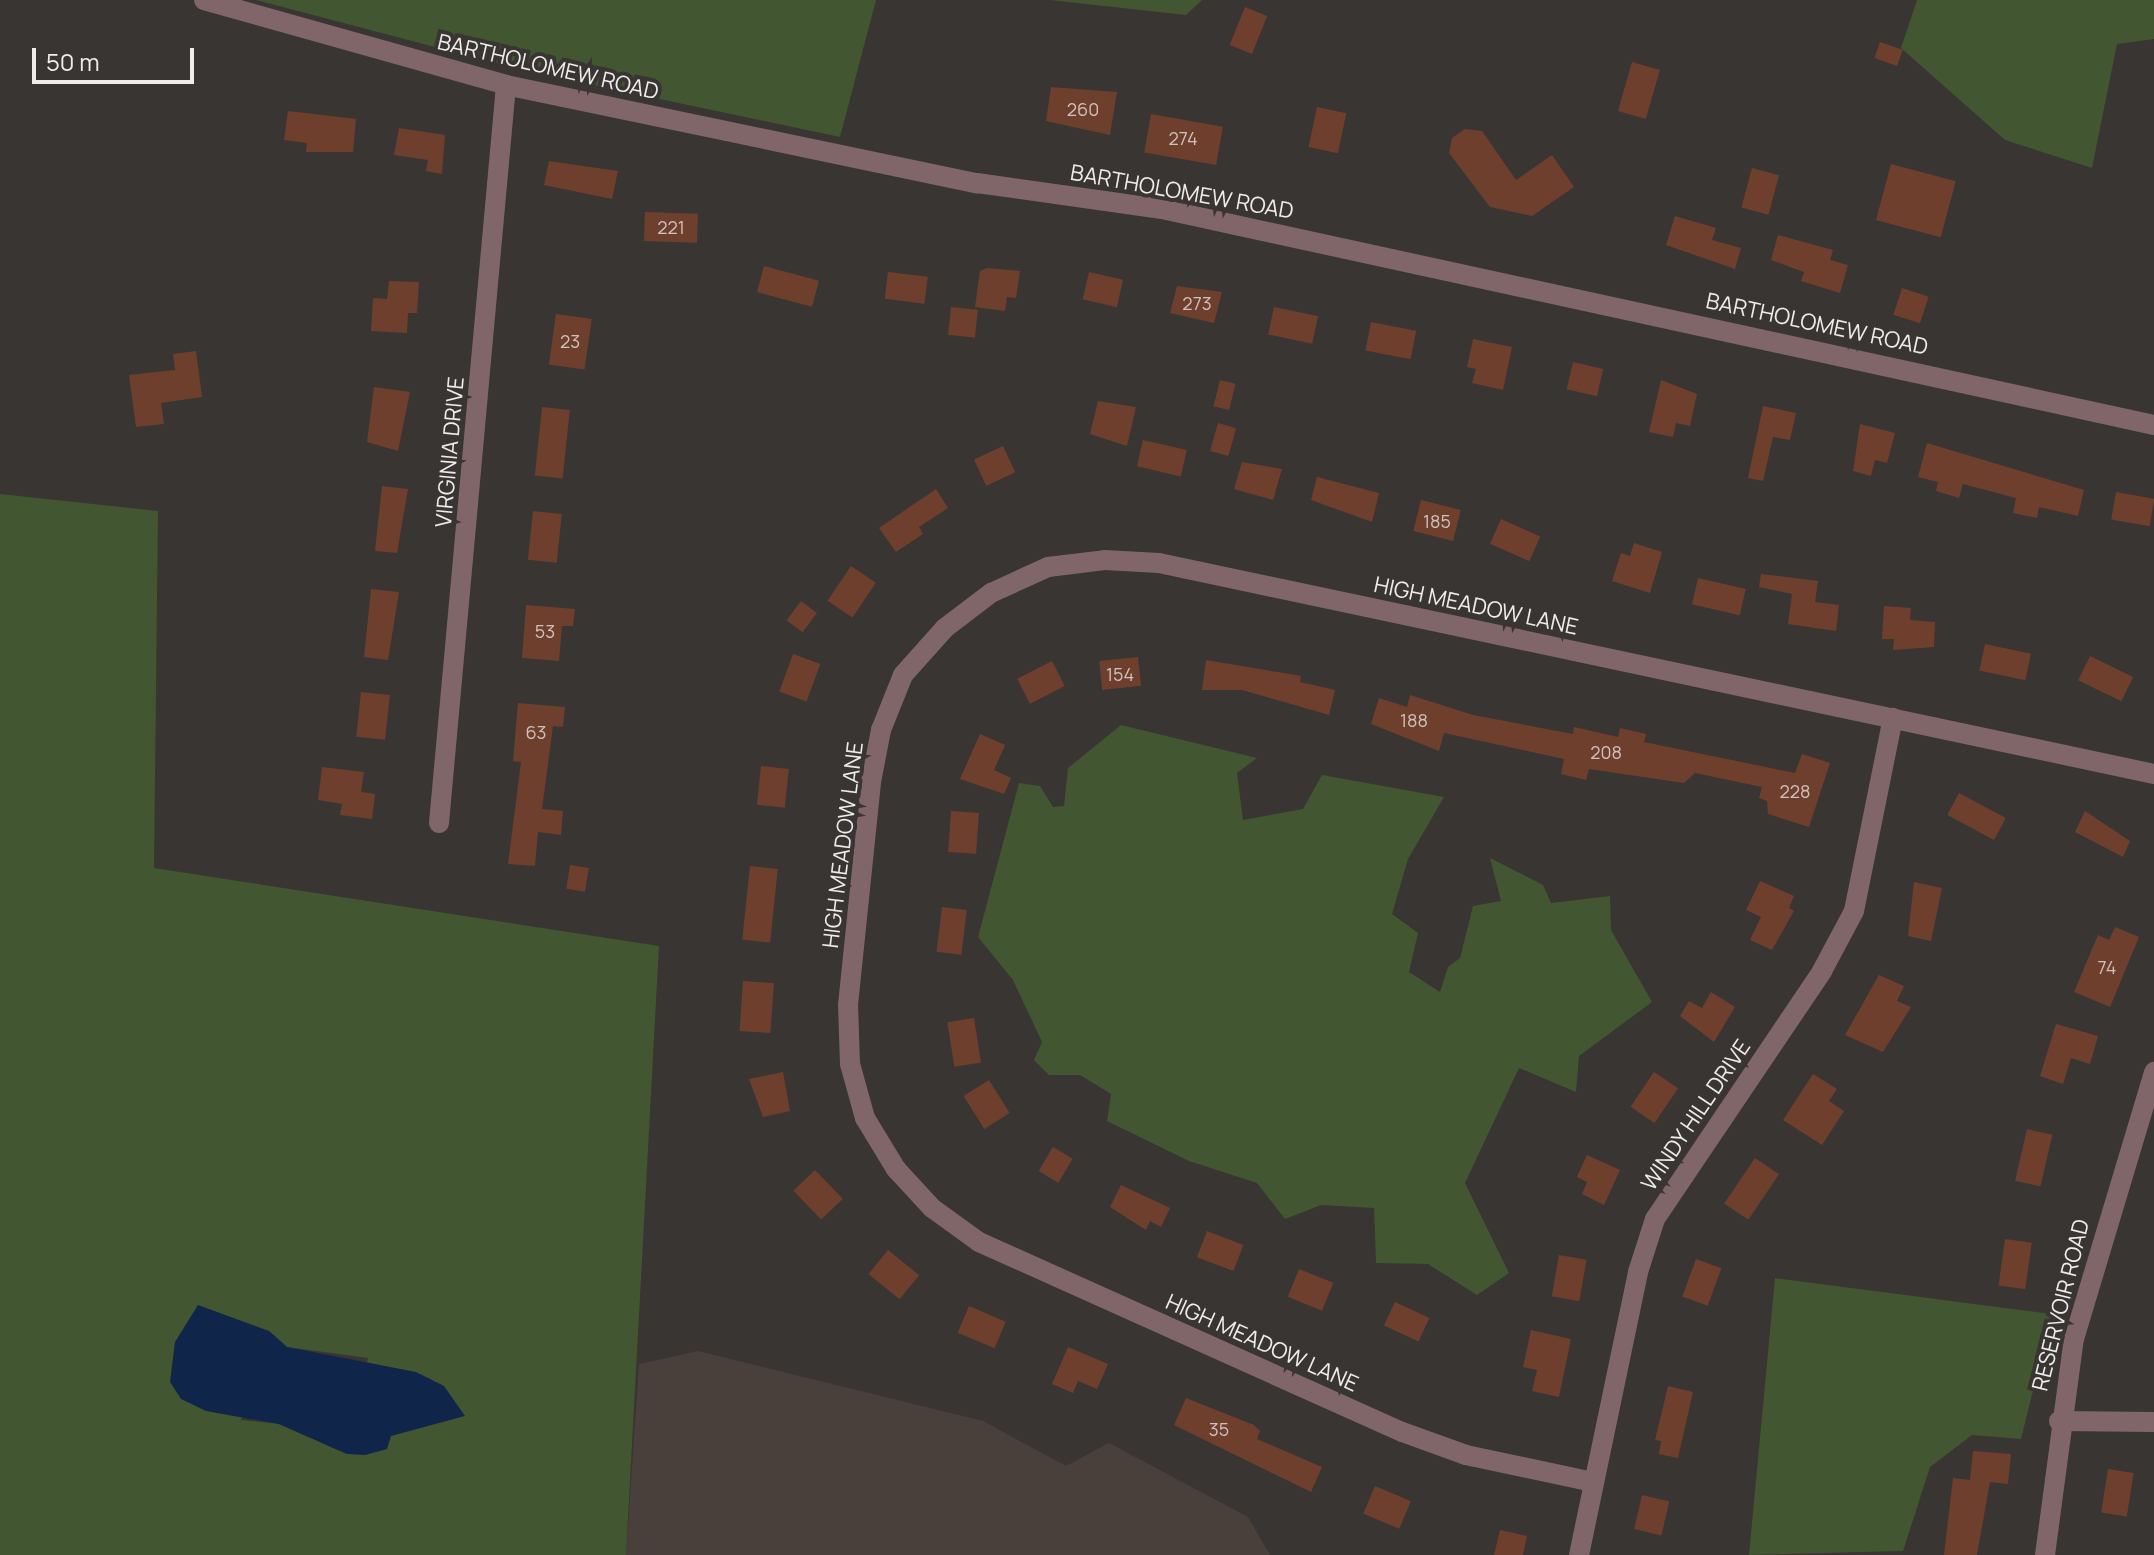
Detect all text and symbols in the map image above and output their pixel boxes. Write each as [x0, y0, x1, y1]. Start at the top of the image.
street label: BARTHOLOMEW ROAD [435, 29, 661, 105]
scale bar [36, 32, 198, 82]
text: 50 m [46, 45, 100, 78]
house number: 260 [1067, 98, 1099, 120]
house number: 274 [1168, 127, 1198, 149]
street label: BARTHOLOMEW ROAD [1068, 159, 1296, 225]
house number: 221 [657, 216, 685, 238]
street label: BARTHOLOMEW ROAD [1704, 288, 1930, 360]
house number: 273 [1182, 292, 1212, 314]
house number: 23 [560, 330, 580, 352]
street label: VIRGINIA DRIVE [430, 376, 470, 528]
house number: 185 [1423, 510, 1451, 532]
street label: HIGH MEADOW LANE [1372, 571, 1580, 641]
house number: 53 [535, 620, 555, 642]
house number: 154 [1106, 663, 1134, 685]
house number: 188 [1400, 709, 1428, 731]
house number: 63 [525, 721, 547, 743]
street label: HIGH MEADOW LANE [817, 740, 869, 950]
house number: 208 [1590, 741, 1622, 763]
house number: 228 [1780, 780, 1810, 802]
house number: 74 [2098, 956, 2116, 978]
street label: WINDY HILL DRIVE [1635, 1034, 1757, 1196]
street label: RESERVOIR ROAD [2027, 1216, 2095, 1394]
street label: HIGH MEADOW LANE [1162, 1289, 1362, 1397]
house number: 35 [1209, 1418, 1229, 1440]

